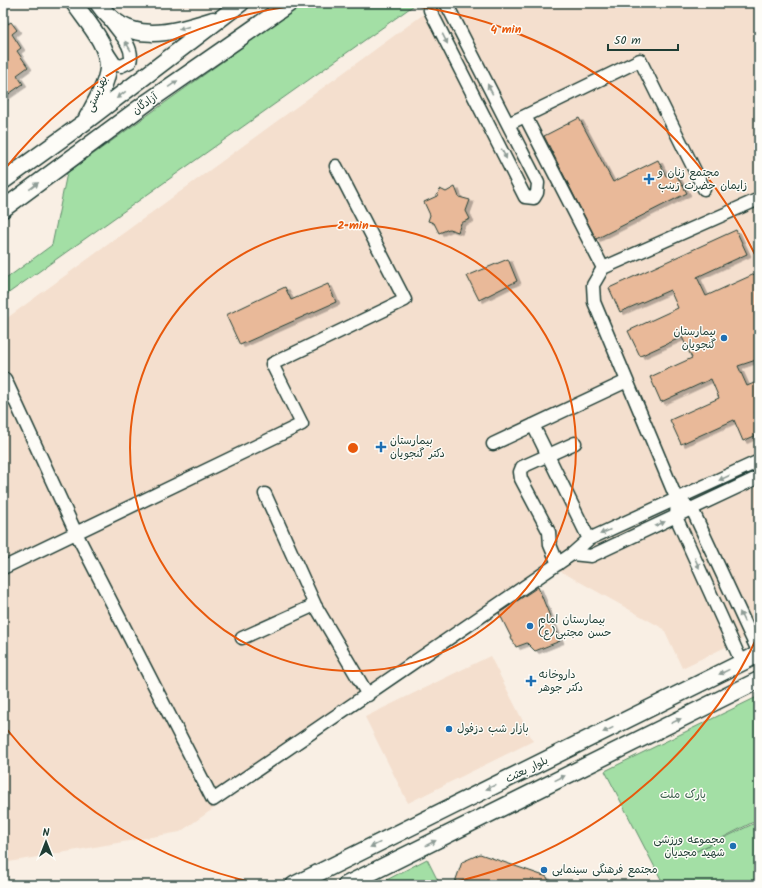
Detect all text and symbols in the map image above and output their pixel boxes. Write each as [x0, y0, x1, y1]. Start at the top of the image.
text: 4 min [491, 20, 522, 39]
one-way arrow [178, 26, 191, 32]
scale bar [608, 26, 678, 52]
text: 50 m [614, 31, 641, 50]
one-way arrow [441, 33, 448, 44]
one-way arrow [124, 40, 131, 52]
street label: بهزیستی [81, 73, 113, 115]
one-way arrow [168, 80, 178, 88]
one-way arrow [487, 83, 493, 95]
street label: آزادگان [128, 88, 163, 120]
one-way arrow [115, 91, 126, 99]
one-way arrow [500, 149, 507, 160]
place label: مجتمع زنان و زایمان حضرت زینب [657, 164, 747, 195]
marker: مجتمع زنان و زایمان حضرت زینب [643, 173, 655, 185]
one-way arrow [29, 182, 40, 190]
text: 2 min [337, 216, 369, 235]
place label: بیمارستان گنجویان [673, 323, 716, 354]
marker: بیمارستان گنجویان [719, 333, 729, 343]
place label: بیمارستان دکتر گنجویان [390, 432, 445, 463]
centre of rings [346, 441, 360, 455]
marker: بیمارستان دکتر گنجویان [375, 441, 387, 453]
one-way arrow [718, 475, 729, 481]
one-way arrow [654, 521, 665, 527]
one-way arrow [599, 529, 611, 535]
one-way arrow [694, 557, 700, 568]
place label: بیمارستان امام حسن مجتبی(ع) [538, 611, 612, 642]
one-way arrow [739, 612, 745, 623]
marker: بیمارستان امام حسن مجتبی(ع) [525, 621, 535, 631]
place label: داروخانه دکتر جوهر [538, 666, 583, 697]
one-way arrow [718, 669, 730, 675]
marker: داروخانه دکتر جوهر [526, 676, 536, 686]
one-way arrow [670, 717, 682, 724]
place label: بازار شب دزفول [457, 720, 529, 738]
marker: بازار شب دزفول [444, 724, 454, 734]
one-way arrow [602, 727, 613, 733]
street label: بلوار بعثت [503, 752, 551, 788]
one-way arrow [554, 775, 565, 781]
one-way arrow [486, 784, 497, 790]
park label: پارک ملت [660, 786, 706, 804]
north arrow [26, 822, 66, 862]
text: N [43, 824, 50, 842]
place label: مجموعه ورزشی شهید مجدیان [654, 831, 725, 862]
one-way arrow [425, 839, 437, 846]
marker: مجموعه ورزشی شهید مجدیان [728, 841, 738, 851]
one-way arrow [369, 842, 380, 848]
place label: مجتمع فرهنگی سینمایی [552, 861, 658, 879]
marker: مجتمع فرهنگی سینمایی [539, 865, 549, 875]

